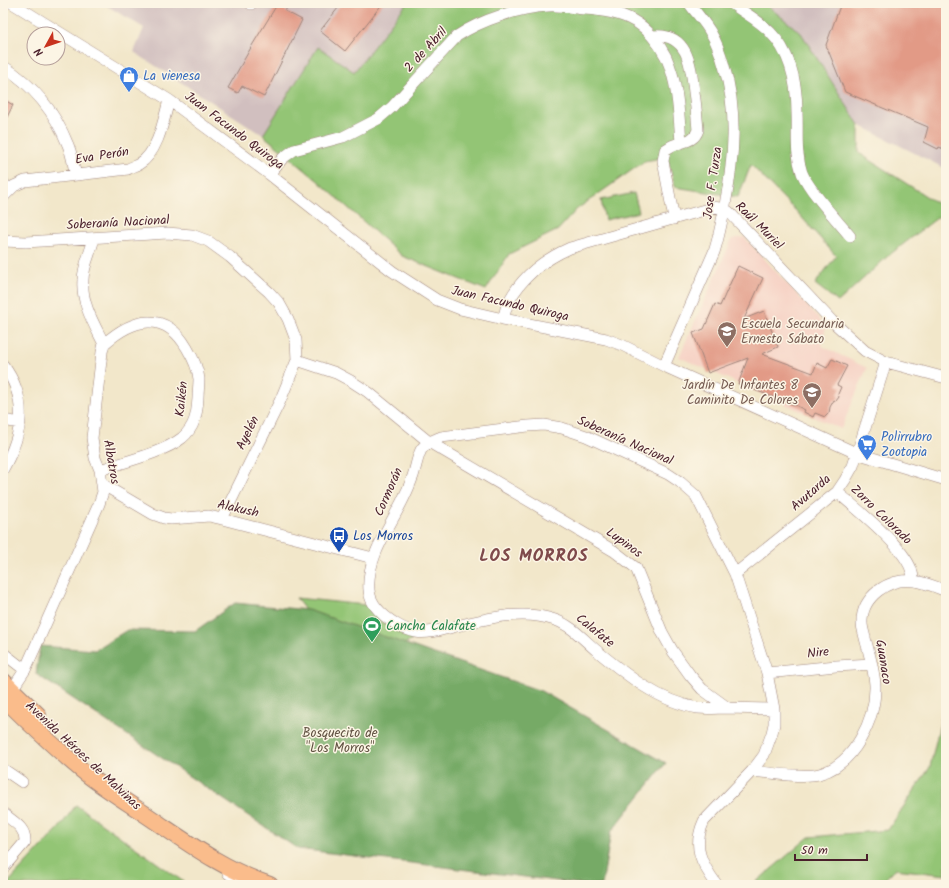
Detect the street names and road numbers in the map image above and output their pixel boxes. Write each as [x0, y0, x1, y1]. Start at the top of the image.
street label: 2 de Abril [399, 22, 453, 78]
street label: Juan Facundo Quiroga [180, 86, 288, 176]
street label: Eva Perón [73, 141, 131, 171]
street label: Jose F. Turza [698, 145, 728, 221]
street label: Raúl Muriel [730, 197, 788, 255]
street label: Soberanía Nacional [66, 210, 170, 236]
street label: Juan Facundo Quiroga [449, 280, 571, 328]
street label: Kaikén [170, 380, 194, 418]
street label: Soberanía Nacional [574, 410, 676, 472]
street label: Ayelén [231, 412, 265, 454]
street label: Albatros [97, 438, 125, 486]
street label: Cormorán [369, 464, 409, 520]
street label: Avutarda [786, 469, 836, 517]
street label: Zorro Colorado [845, 480, 917, 550]
street label: Alakush [215, 494, 261, 524]
street label: Lupinos [601, 522, 647, 564]
street label: Calafate [571, 609, 619, 653]
street label: Guanaco [869, 638, 897, 686]
street label: Nire [806, 641, 830, 665]
street label: Avenida Héroes de Malvinas [20, 696, 146, 816]

